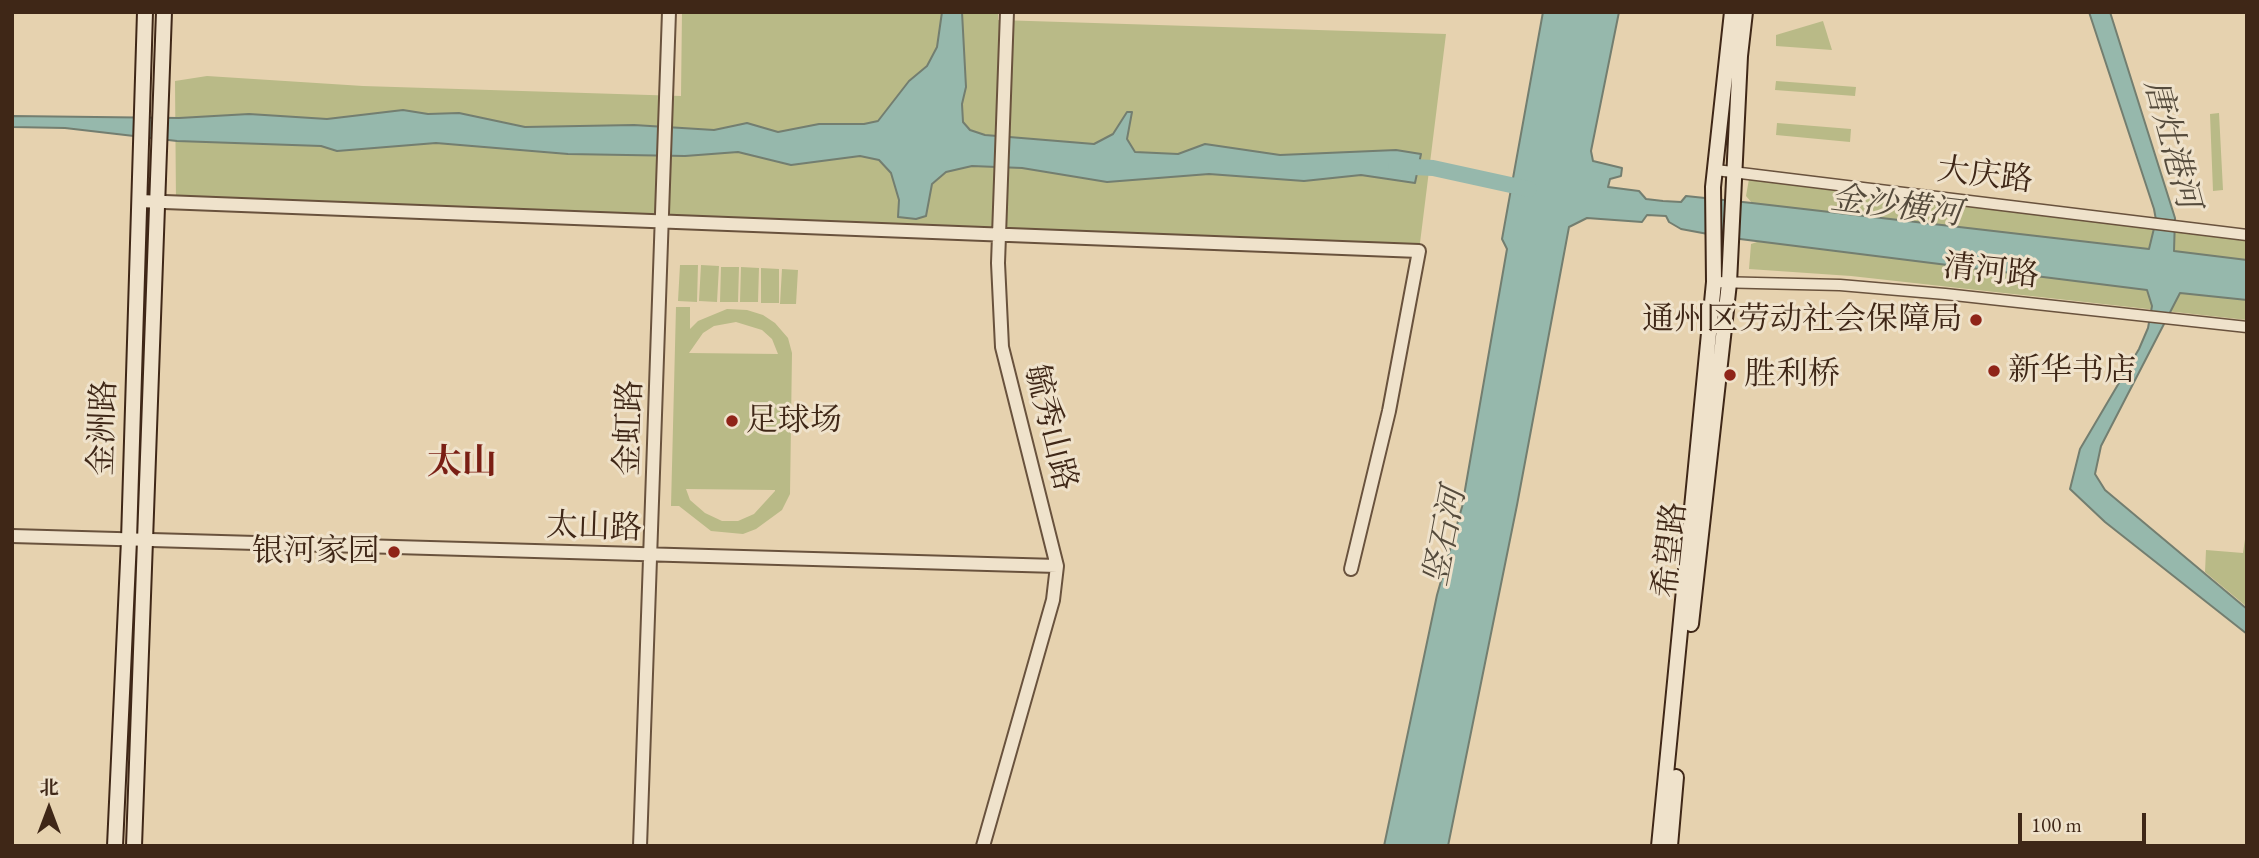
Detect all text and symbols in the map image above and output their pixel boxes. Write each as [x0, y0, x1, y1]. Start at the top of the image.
water label: 唐灶港河 [2135, 75, 2207, 213]
street label: 大庆路 [1935, 151, 2035, 201]
water label: 金沙横河 [1828, 179, 1964, 235]
street label: 清河路 [1941, 248, 2041, 296]
place label: 通州区劳动社会保障局 [1642, 301, 1962, 339]
marker: 通州区劳动社会保障局 [1968, 312, 1984, 328]
place label: 新华书店 [2008, 352, 2136, 390]
place label: 胜利桥 [1744, 356, 1840, 394]
street label: 毓秀山路 [1016, 361, 1084, 495]
marker: 新华书店 [1986, 363, 2002, 379]
marker: 胜利桥 [1722, 367, 1738, 383]
street label: 金洲路 [83, 379, 125, 477]
street label: 金虹路 [609, 379, 651, 477]
place label: 足球场 [746, 402, 842, 440]
marker: 足球场 [724, 413, 740, 429]
district label: 太山 [427, 442, 497, 484]
water label: 竖石河 [1417, 485, 1475, 589]
street label: 希望路 [1647, 500, 1695, 600]
street label: 太山路 [545, 507, 643, 549]
place label: 银河家园 [252, 533, 380, 571]
marker: 银河家园 [386, 544, 402, 560]
north arrow [14, 774, 84, 844]
text: 北 [39, 775, 59, 800]
scale bar [2021, 798, 2149, 842]
text: 100 m [2031, 811, 2082, 838]

